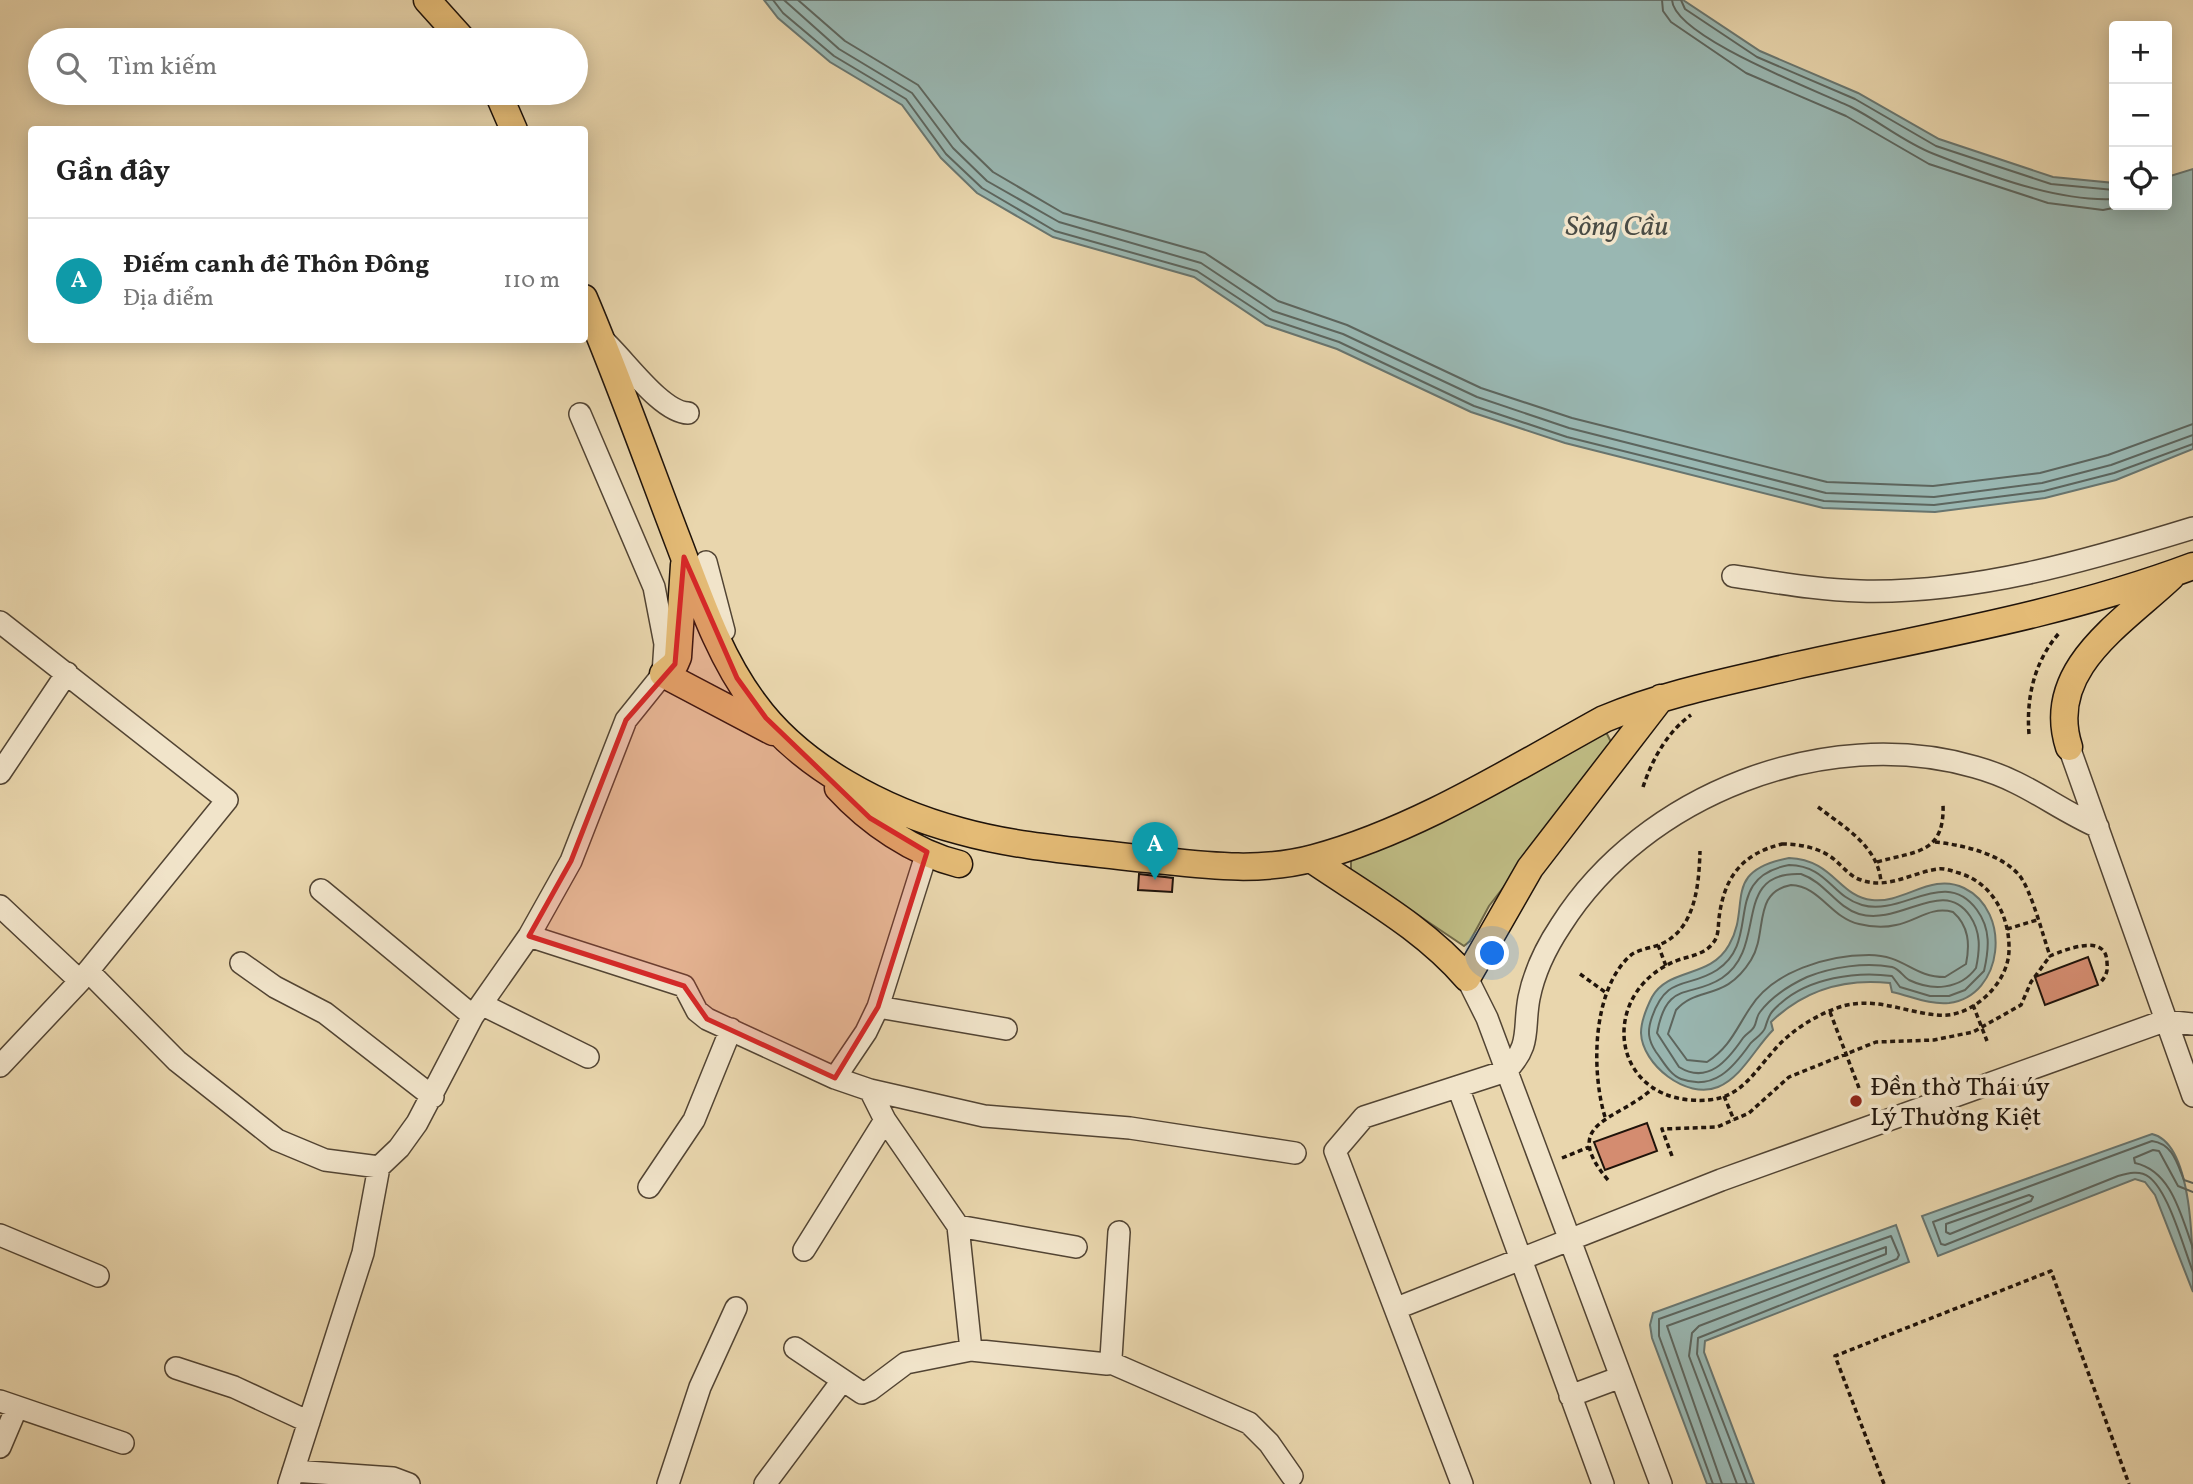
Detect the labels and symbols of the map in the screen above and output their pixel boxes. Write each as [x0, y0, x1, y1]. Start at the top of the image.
water label: Sông Cầu [1566, 208, 1668, 247]
pin: A [1132, 822, 1178, 880]
your location [1475, 936, 1509, 970]
place label: Đền thờ Thái úy Lý Thường Kiệt [1870, 1070, 2050, 1136]
marker: Đền thờ Thái úy Lý Thường Kiệt [1848, 1093, 1864, 1109]

